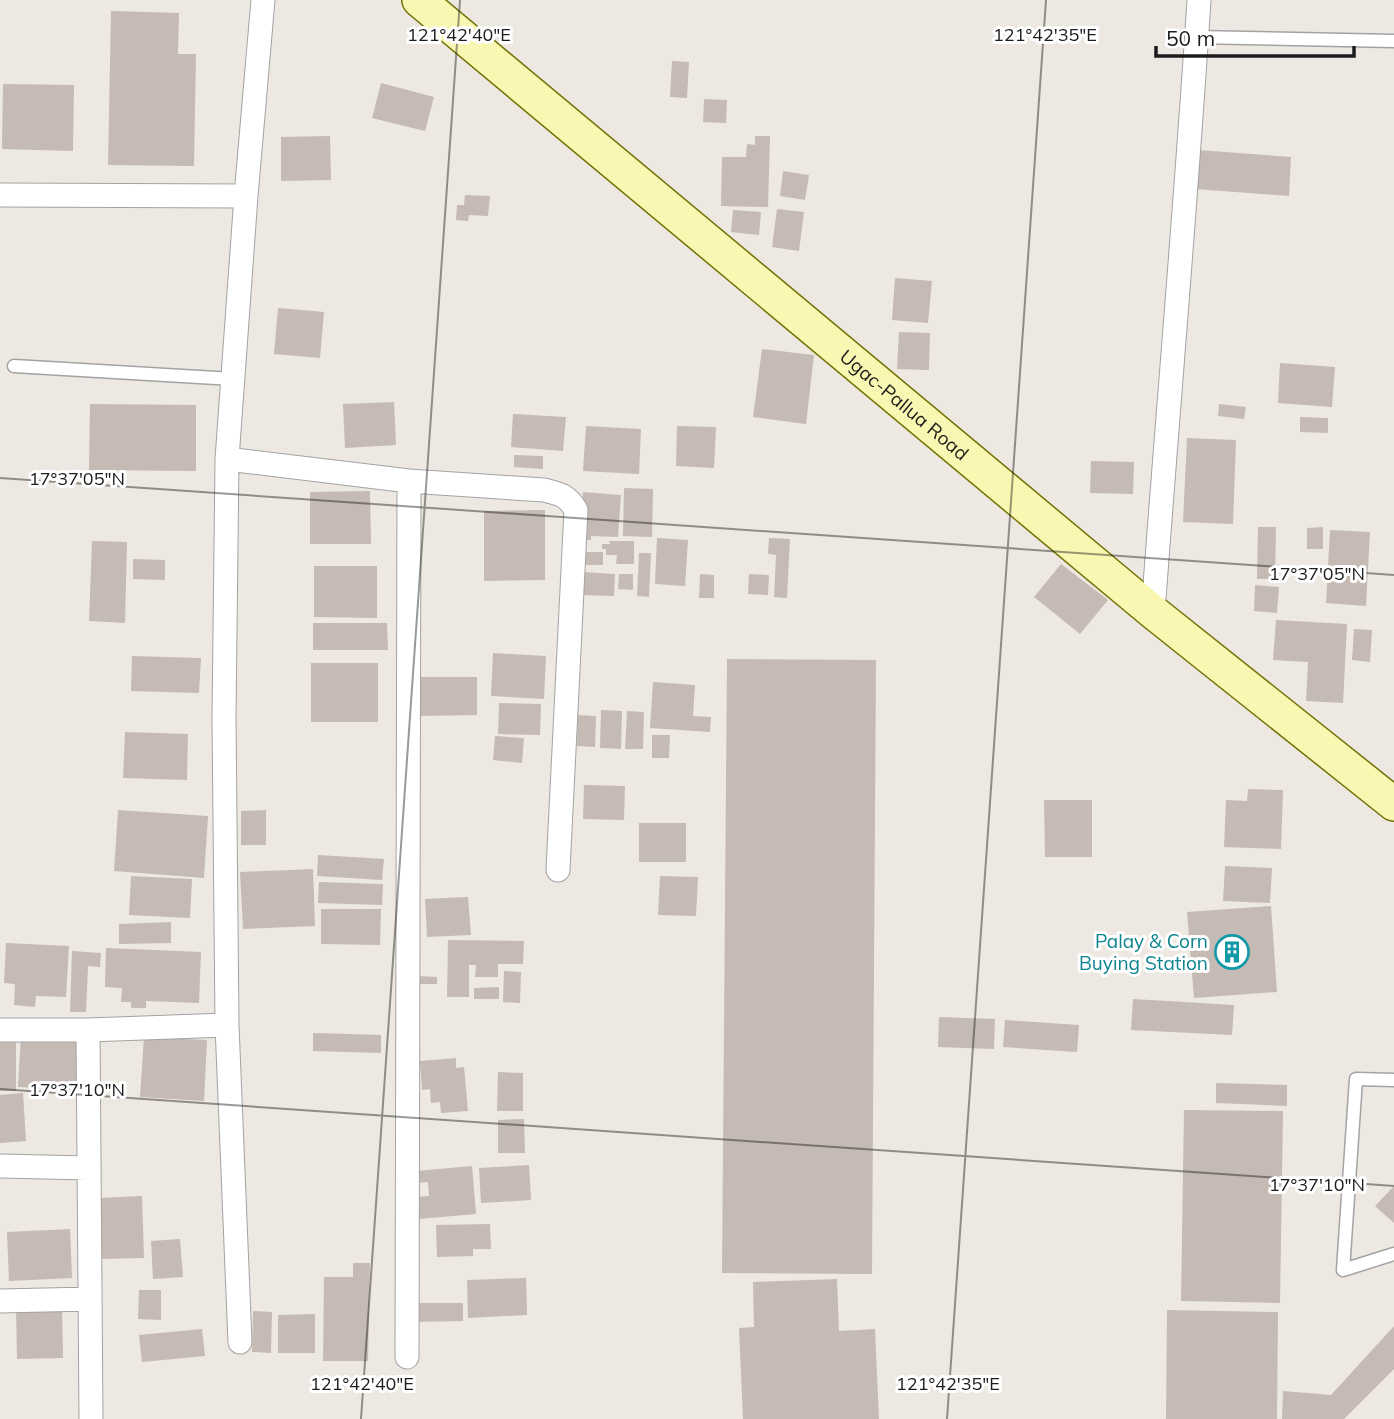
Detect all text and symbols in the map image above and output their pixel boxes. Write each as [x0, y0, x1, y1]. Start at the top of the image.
scale bar [1156, 14, 1354, 58]
text: 121°42'40"E [407, 23, 511, 46]
text: 121°42'35"E [993, 23, 1097, 46]
text: 50 m [1166, 25, 1215, 51]
street label: Ugac-Pallua Road [835, 344, 974, 465]
text: 17°37'05"N [29, 467, 125, 490]
text: 17°37'05"N [1269, 562, 1365, 585]
place label: Palay & Corn Buying Station [1079, 929, 1208, 975]
building icon: Palay & Corn Buying Station [1213, 933, 1251, 971]
text: 17°37'10"N [29, 1078, 125, 1101]
text: 17°37'10"N [1269, 1173, 1365, 1196]
text: 121°42'40"E [310, 1372, 414, 1395]
text: 121°42'35"E [896, 1372, 1000, 1395]

